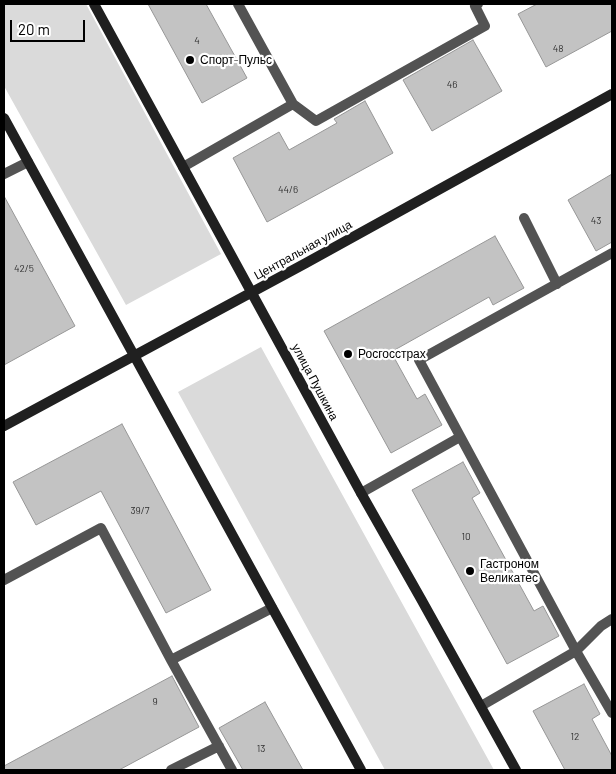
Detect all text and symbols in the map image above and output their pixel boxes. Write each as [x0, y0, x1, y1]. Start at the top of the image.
scale bar [12, 10, 88, 42]
text: 20 m [18, 20, 50, 38]
house number: 4 [194, 35, 200, 47]
house number: 48 [553, 43, 563, 55]
place label: Спорт-Пульс [200, 53, 272, 67]
marker: Спорт-Пульс [184, 54, 196, 66]
house number: 46 [447, 79, 457, 91]
house number: 44/6 [278, 184, 298, 196]
house number: 43 [591, 215, 601, 227]
street label: Центральная улица [252, 217, 354, 283]
house number: 42/5 [14, 263, 34, 275]
street label: улица Пушкина [289, 341, 341, 423]
place label: Росгосстрах [358, 347, 426, 361]
marker: Росгосстрах [342, 348, 354, 360]
house number: 39/7 [130, 505, 150, 517]
house number: 10 [461, 531, 471, 543]
place label: Гастроном Великатес [480, 557, 539, 585]
marker: Гастроном Великатес [464, 565, 476, 577]
house number: 9 [152, 696, 158, 708]
house number: 12 [571, 731, 579, 743]
house number: 13 [257, 743, 265, 755]

